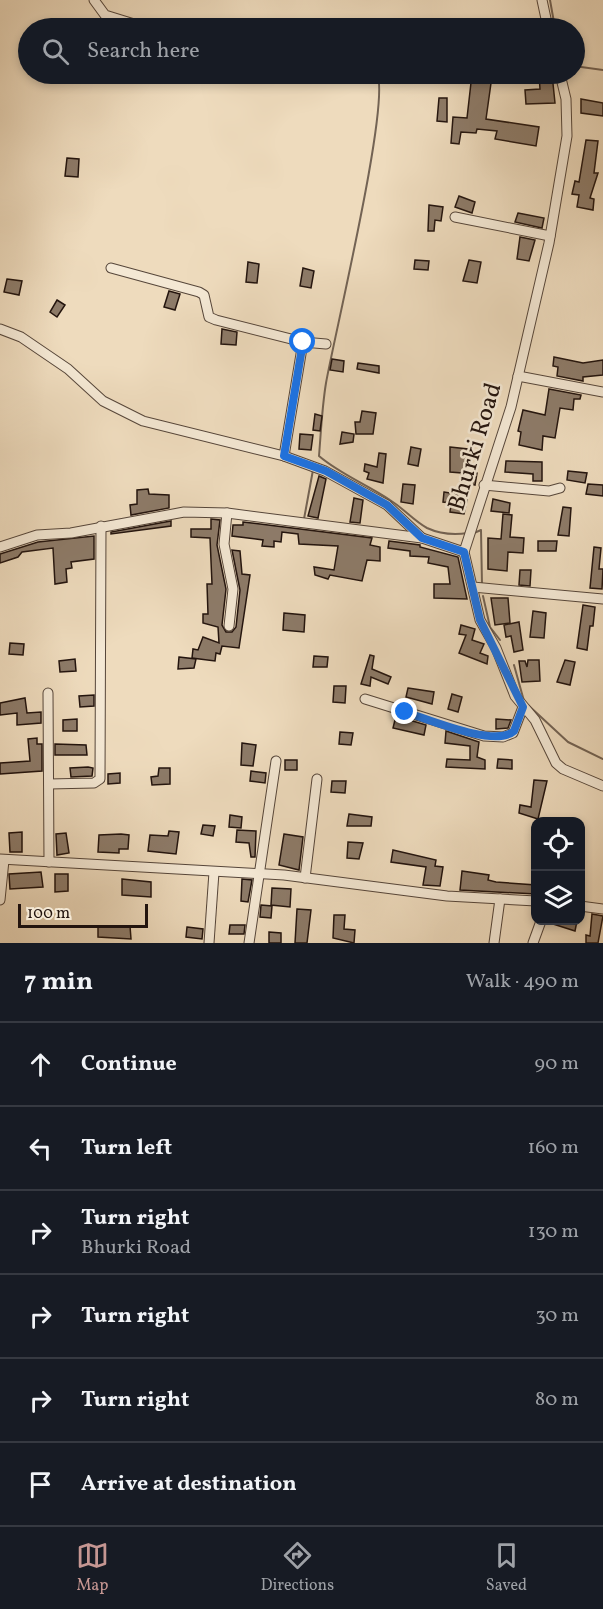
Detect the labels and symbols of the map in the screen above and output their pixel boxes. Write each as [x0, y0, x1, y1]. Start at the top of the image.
route start [289, 328, 315, 354]
street label: Bhurki Road [440, 379, 512, 515]
route end [391, 698, 417, 724]
scale bar [18, 901, 148, 929]

